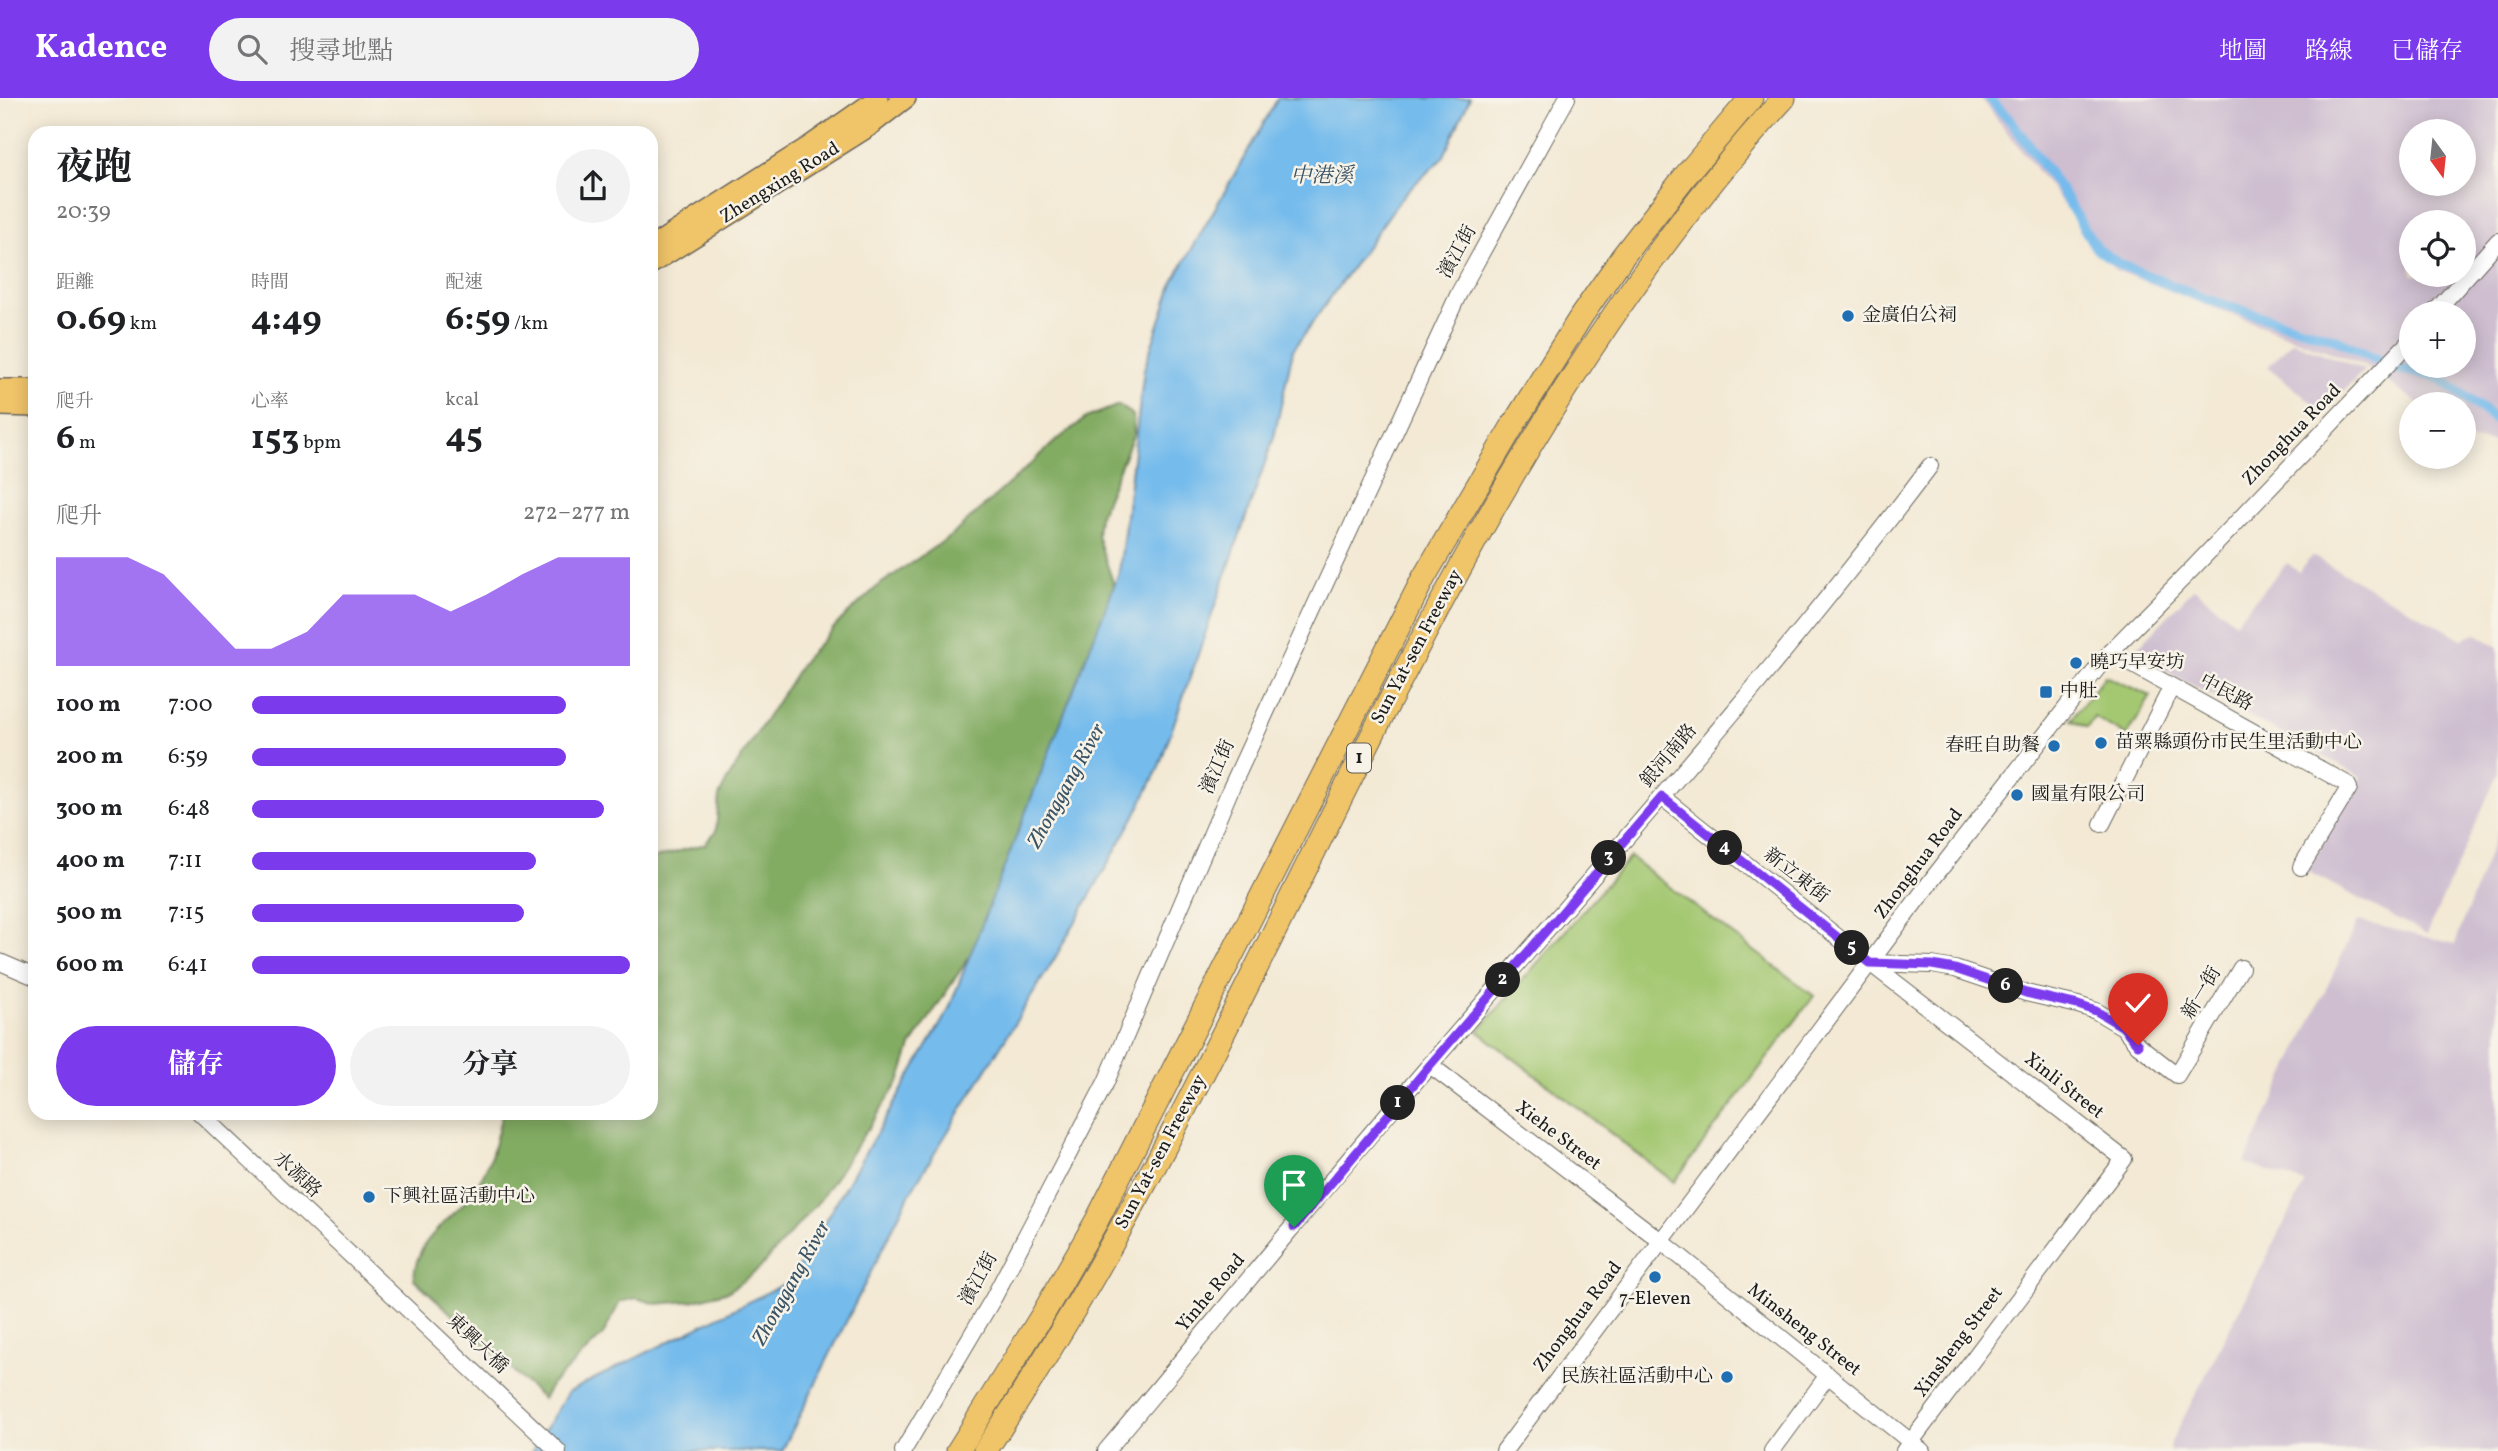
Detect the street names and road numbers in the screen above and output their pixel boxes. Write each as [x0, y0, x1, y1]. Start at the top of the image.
street label: Zhengxing Road [715, 136, 845, 230]
street label: 濱江街 [1433, 221, 1483, 283]
street label: Zhonghua Road [2237, 378, 2347, 492]
street label: Sun Yat-sen Freeway [1365, 565, 1469, 729]
street label: 中民路 [2195, 668, 2257, 718]
street label: 銀河南路 [1635, 719, 1703, 793]
street label: 濱江街 [1195, 736, 1241, 798]
road number: 1 [1347, 744, 1371, 772]
street label: Zhonghua Road [1869, 803, 1969, 925]
street label: 新立東街 [1758, 842, 1834, 910]
street label: 新一街 [2176, 962, 2228, 1024]
street label: Xinli Street [2019, 1047, 2110, 1126]
street label: Sun Yat-sen Freeway [1109, 1070, 1213, 1234]
street label: Xiehe Street [1510, 1095, 1607, 1177]
street label: 水源路 [267, 1146, 327, 1204]
street label: 濱江街 [954, 1248, 1004, 1310]
street label: Yinhe Road [1171, 1248, 1251, 1338]
street label: Zhonghua Road [1528, 1256, 1628, 1378]
street label: Minsheng Street [1742, 1277, 1867, 1383]
street label: Xinsheng Street [1909, 1281, 2010, 1403]
street label: 東興大橋 [441, 1308, 513, 1380]

